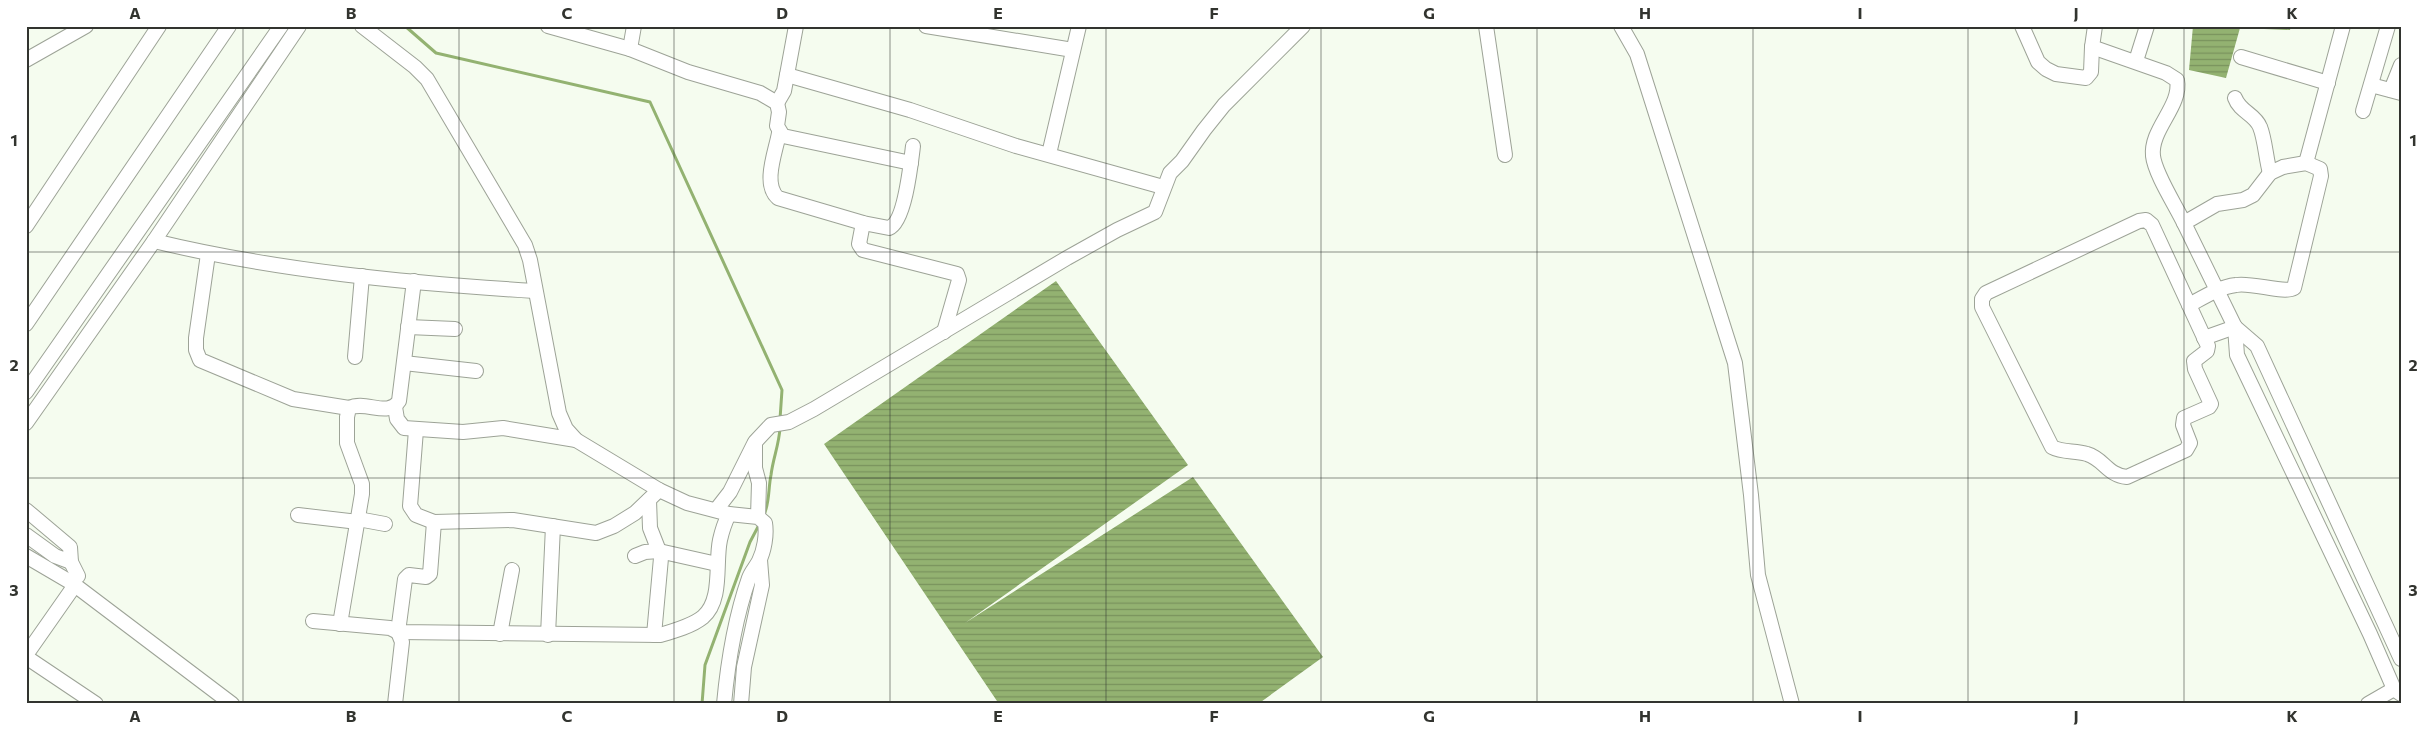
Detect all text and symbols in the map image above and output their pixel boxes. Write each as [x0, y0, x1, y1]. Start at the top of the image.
text: A [129, 3, 141, 22]
text: B [346, 3, 357, 22]
text: C [562, 3, 573, 22]
text: D [776, 3, 788, 22]
text: E [993, 3, 1003, 22]
text: F [1209, 3, 1219, 22]
text: G [1423, 3, 1435, 22]
text: H [1639, 3, 1651, 22]
text: I [1857, 3, 1863, 22]
text: J [2073, 3, 2079, 22]
text: K [2286, 3, 2298, 22]
text: 1 [10, 130, 18, 149]
text: 1 [2409, 130, 2417, 149]
text: 2 [9, 355, 19, 374]
text: 2 [2408, 355, 2418, 374]
text: 3 [9, 580, 19, 599]
text: 3 [2408, 580, 2418, 599]
text: A [129, 706, 141, 725]
text: B [346, 706, 357, 725]
text: C [562, 706, 573, 725]
text: D [776, 706, 788, 725]
text: E [993, 706, 1003, 725]
text: F [1209, 706, 1219, 725]
text: G [1423, 706, 1435, 725]
text: H [1639, 706, 1651, 725]
text: I [1857, 706, 1863, 725]
text: J [2073, 706, 2079, 725]
text: K [2286, 706, 2298, 725]

